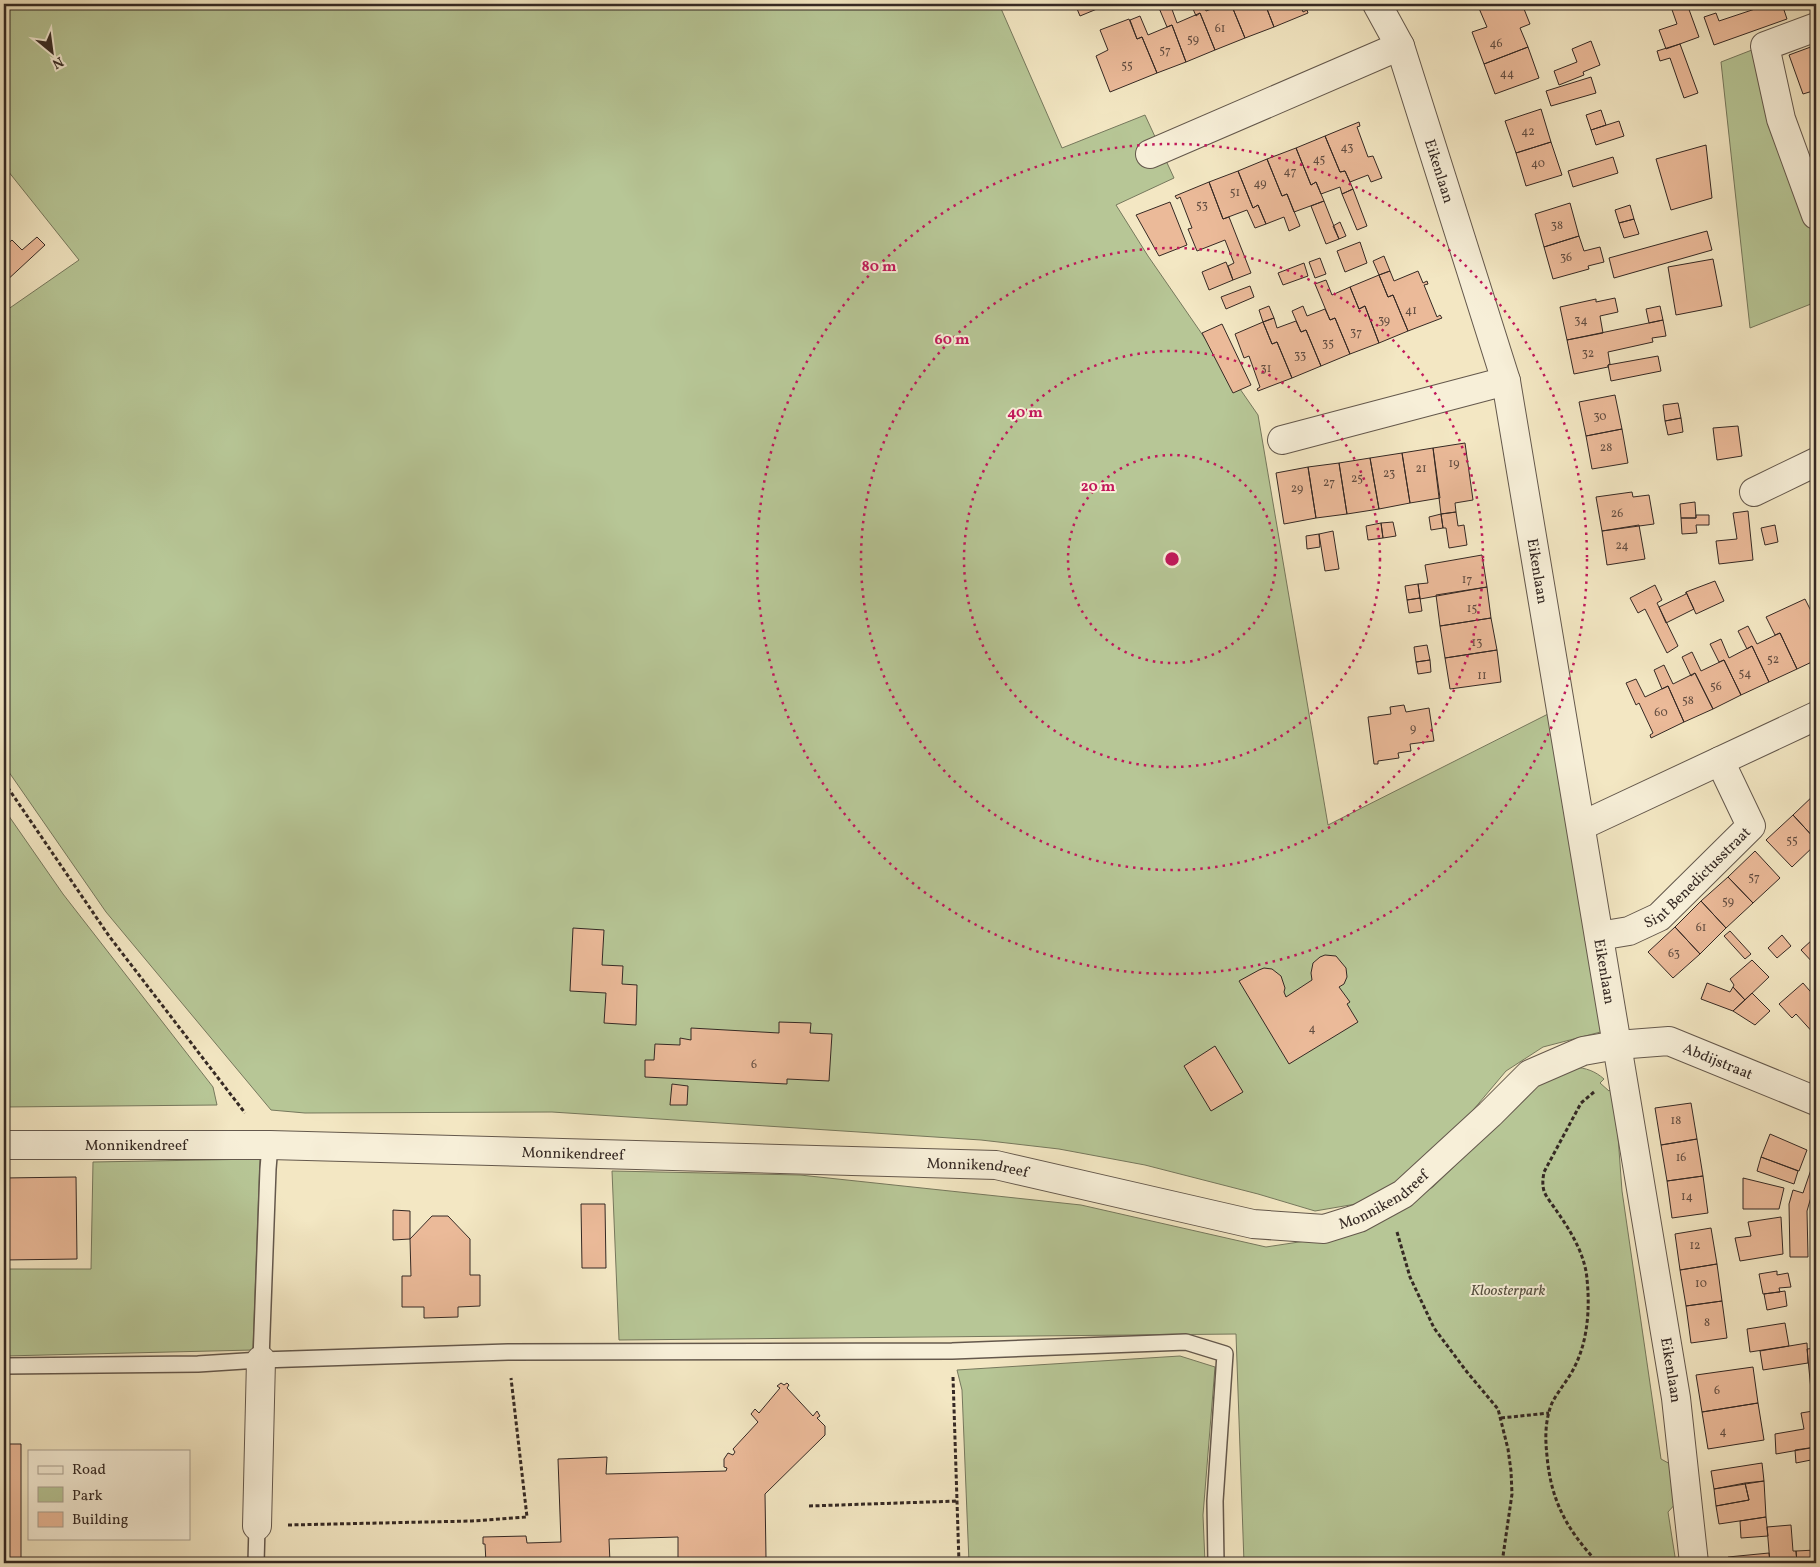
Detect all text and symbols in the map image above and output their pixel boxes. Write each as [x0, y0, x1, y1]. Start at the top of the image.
house number: 61 [1215, 21, 1225, 37]
north arrow [28, 28, 78, 78]
house number: 59 [1187, 32, 1199, 48]
house number: 46 [1489, 36, 1503, 52]
house number: 57 [1159, 43, 1171, 59]
text: N [49, 51, 67, 73]
house number: 55 [1121, 58, 1133, 74]
house number: 44 [1500, 66, 1514, 82]
house number: 42 [1521, 124, 1535, 140]
street label: Eikenlaan [1418, 137, 1458, 206]
house number: 43 [1341, 140, 1353, 156]
house number: 45 [1313, 152, 1326, 168]
house number: 40 [1531, 156, 1545, 172]
house number: 47 [1284, 164, 1297, 180]
house number: 49 [1253, 176, 1267, 192]
house number: 51 [1230, 185, 1240, 201]
house number: 53 [1196, 198, 1208, 214]
house number: 38 [1551, 218, 1563, 234]
house number: 36 [1560, 250, 1572, 266]
text: 80 m [862, 257, 897, 278]
house number: 41 [1405, 303, 1417, 319]
house number: 39 [1378, 313, 1390, 329]
house number: 34 [1574, 313, 1588, 329]
house number: 37 [1350, 325, 1362, 341]
text: 60 m [935, 330, 970, 351]
house number: 35 [1322, 336, 1334, 352]
house number: 32 [1582, 346, 1594, 362]
house number: 33 [1294, 348, 1306, 364]
house number: 31 [1261, 361, 1271, 377]
text: 40 m [1007, 403, 1043, 424]
house number: 30 [1593, 409, 1607, 425]
house number: 28 [1600, 440, 1612, 456]
house number: 19 [1449, 456, 1459, 472]
house number: 21 [1415, 461, 1427, 477]
house number: 23 [1383, 466, 1395, 482]
house number: 25 [1351, 471, 1363, 487]
house number: 27 [1323, 475, 1335, 491]
text: 20 m [1081, 477, 1116, 498]
house number: 29 [1291, 481, 1303, 497]
house number: 26 [1611, 506, 1623, 522]
street label: Eikenlaan [1521, 537, 1552, 606]
house number: 24 [1615, 538, 1629, 554]
centre of rings [1163, 550, 1181, 568]
house number: 17 [1462, 572, 1472, 588]
house number: 15 [1467, 601, 1477, 617]
house number: 13 [1472, 635, 1482, 651]
house number: 52 [1767, 652, 1779, 668]
house number: 54 [1739, 666, 1751, 682]
house number: 11 [1477, 668, 1487, 684]
house number: 56 [1710, 679, 1722, 695]
house number: 58 [1682, 693, 1694, 709]
house number: 60 [1654, 705, 1668, 721]
house number: 9 [1410, 721, 1416, 737]
street label: Sint Benedictusstraat [1641, 823, 1756, 935]
house number: 55 [1786, 833, 1798, 849]
house number: 57 [1748, 870, 1760, 886]
house number: 59 [1722, 894, 1734, 910]
house number: 61 [1696, 920, 1706, 936]
street label: Eikenlaan [1587, 938, 1619, 1006]
house number: 63 [1668, 946, 1680, 962]
house number: 4 [1308, 1021, 1316, 1037]
street label: Abdijstraat [1679, 1039, 1756, 1086]
house number: 6 [751, 1057, 757, 1073]
house number: 18 [1671, 1113, 1681, 1129]
street label: Monnikendreef [85, 1136, 189, 1157]
street label: Monnikendreef [521, 1143, 626, 1167]
house number: 16 [1676, 1150, 1686, 1166]
street label: Monnikendreef [926, 1154, 1032, 1184]
street label: Monnikendreef [1336, 1165, 1435, 1236]
house number: 14 [1681, 1189, 1693, 1205]
house number: 12 [1689, 1238, 1701, 1254]
house number: 10 [1695, 1276, 1707, 1292]
park label: Kloosterpark [1470, 1281, 1546, 1302]
house number: 8 [1704, 1315, 1710, 1331]
street label: Eikenlaan [1654, 1336, 1685, 1404]
house number: 6 [1714, 1383, 1720, 1399]
house number: 4 [1719, 1424, 1727, 1440]
legend [28, 1450, 190, 1540]
text: Road [72, 1460, 106, 1481]
text: Park [72, 1486, 103, 1507]
text: Building [72, 1510, 129, 1531]

